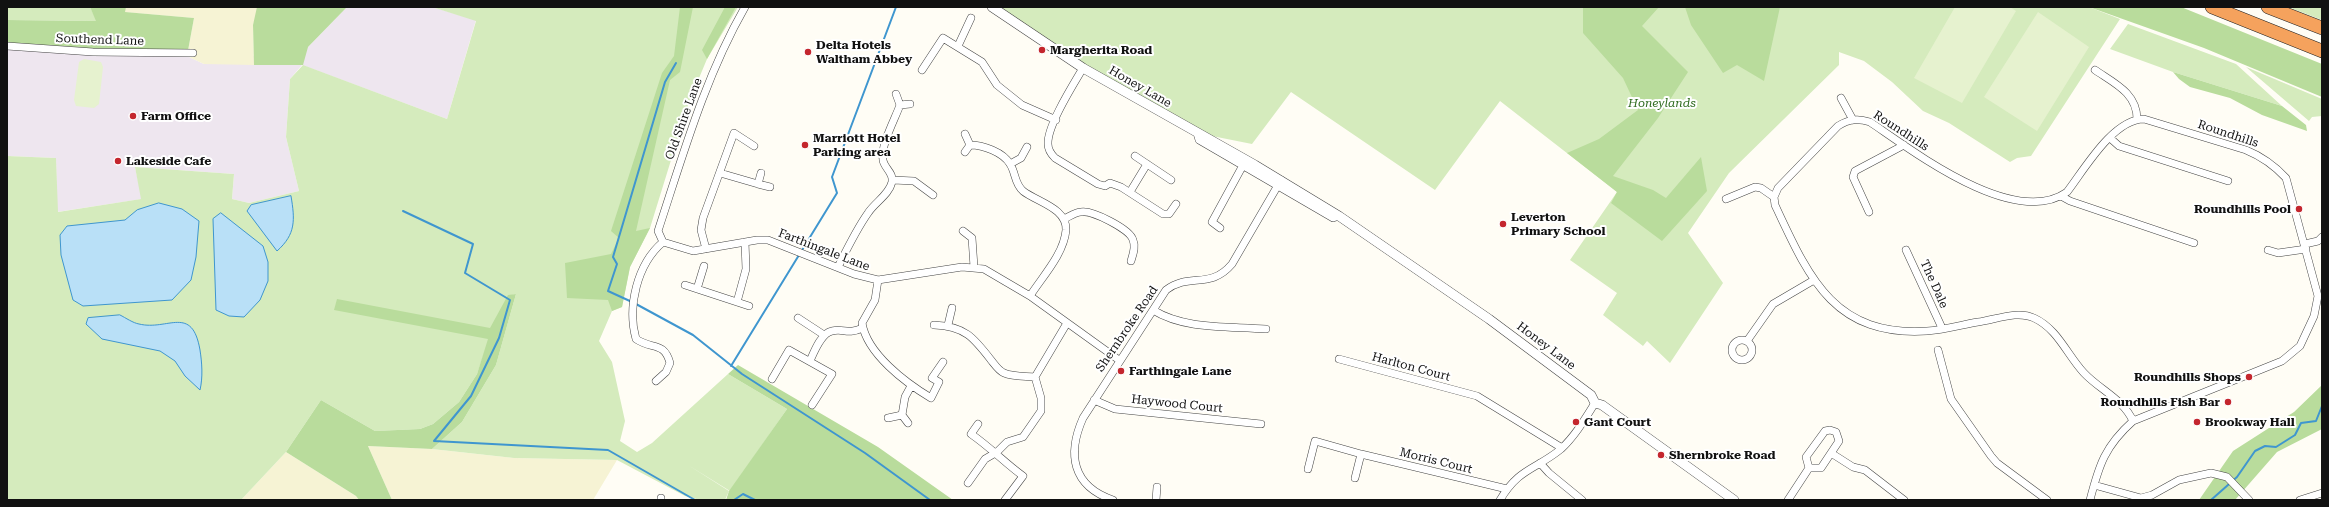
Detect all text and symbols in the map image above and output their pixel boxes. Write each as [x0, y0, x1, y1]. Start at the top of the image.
street label: Southend Lane [56, 31, 144, 49]
place label: Delta Hotels Waltham Abbey [816, 38, 912, 66]
place label: Margherita Road [1050, 43, 1152, 57]
marker: Margherita Road [1037, 45, 1047, 55]
marker: Delta Hotels Waltham Abbey [803, 47, 813, 57]
street label: Honey Lane [1106, 63, 1174, 111]
street label: Old Shire Lane [663, 76, 705, 162]
park label: Honeylands [1628, 96, 1696, 110]
street label: Roundhills [1871, 108, 1931, 154]
place label: Farm Office [141, 109, 211, 123]
marker: Farm Office [128, 111, 138, 121]
street label: Roundhills [2196, 117, 2260, 151]
place label: Marriott Hotel Parking area [813, 131, 900, 159]
marker: Marriott Hotel Parking area [800, 140, 810, 150]
place label: Lakeside Cafe [126, 154, 211, 168]
marker: Lakeside Cafe [113, 156, 123, 166]
place label: Roundhills Pool [2194, 202, 2291, 216]
marker: Roundhills Pool [2294, 204, 2304, 214]
place label: Leverton Primary School [1511, 210, 1606, 238]
marker: Leverton Primary School [1498, 219, 1508, 229]
street label: Farthingale Lane [776, 226, 872, 274]
street label: The Dale [1917, 258, 1951, 310]
street label: Shernbroke Road [1093, 283, 1161, 375]
street label: Honey Lane [1514, 319, 1578, 373]
street label: Harlton Court [1370, 350, 1452, 384]
place label: Farthingale Lane [1129, 364, 1232, 378]
marker: Farthingale Lane [1116, 366, 1126, 376]
place label: Roundhills Shops [2134, 370, 2241, 384]
marker: Roundhills Shops [2244, 372, 2254, 382]
street label: Haywood Court [1131, 392, 1223, 416]
place label: Roundhills Fish Bar [2101, 395, 2220, 409]
marker: Roundhills Fish Bar [2223, 397, 2233, 407]
place label: Gant Court [1584, 415, 1651, 429]
place label: Brookway Hall [2205, 415, 2295, 429]
marker: Gant Court [1571, 417, 1581, 427]
marker: Brookway Hall [2192, 417, 2202, 427]
street label: Morris Court [1398, 445, 1474, 477]
place label: Shernbroke Road [1669, 448, 1775, 462]
marker: Shernbroke Road [1656, 450, 1666, 460]

